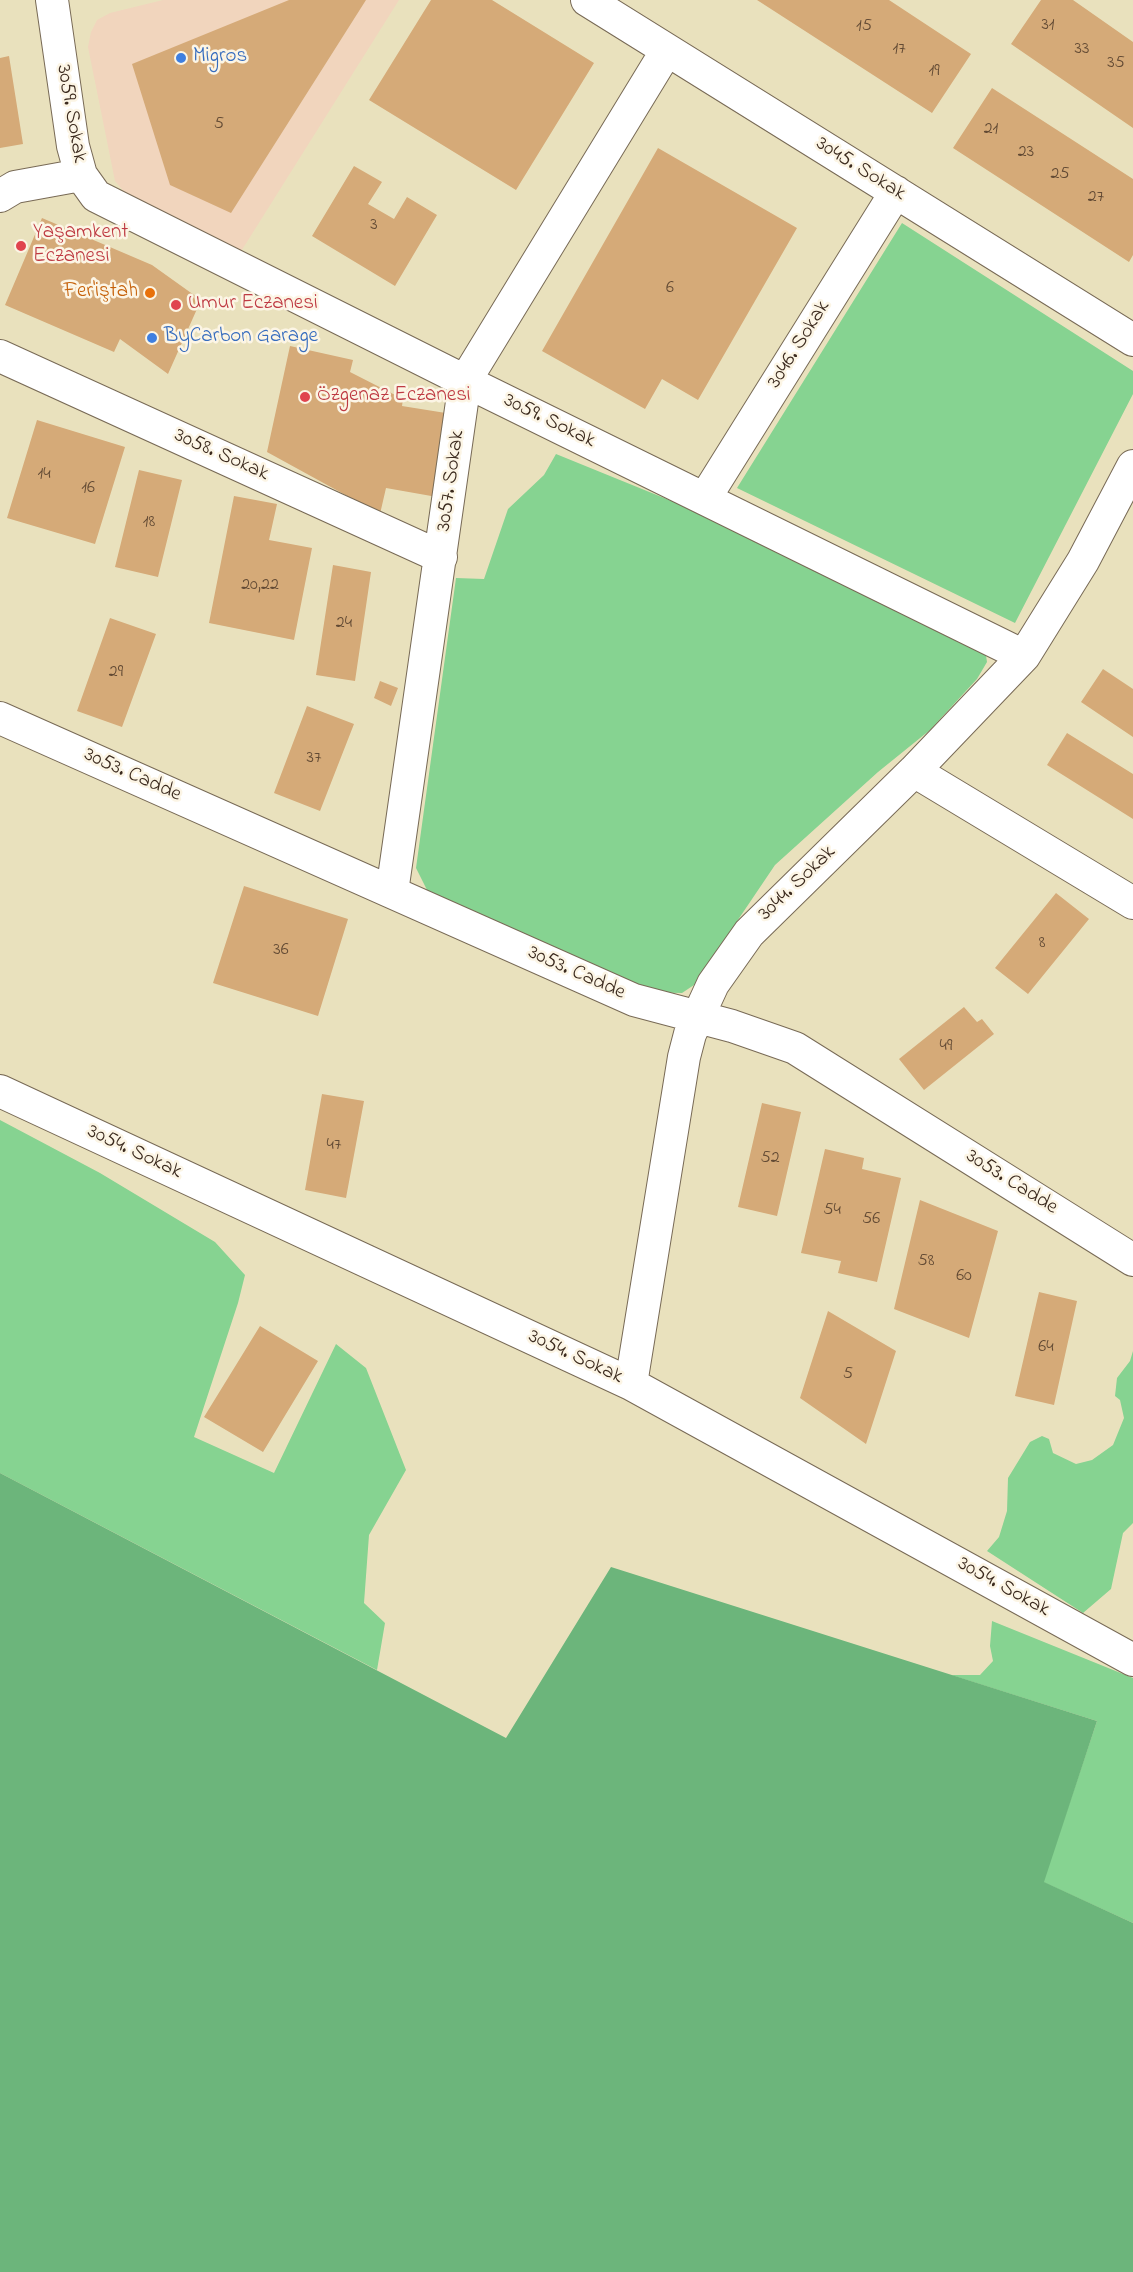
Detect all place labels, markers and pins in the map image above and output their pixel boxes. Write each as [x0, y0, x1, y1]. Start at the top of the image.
place label: Migros [193, 45, 247, 71]
marker: Migros [174, 51, 188, 65]
place label: Yaşamkent Eczanesi [33, 221, 128, 271]
marker: Yaşamkent Eczanesi [14, 239, 28, 253]
place label: Fer'iştah [63, 280, 138, 306]
marker: Fer'iştah [143, 286, 157, 300]
place label: Umur Eczanesi [188, 292, 318, 318]
marker: Umur Eczanesi [169, 298, 183, 312]
place label: ByCarbon Garage [164, 325, 318, 351]
marker: ByCarbon Garage [145, 331, 159, 345]
place label: Özgenaz Eczanesi [317, 384, 471, 410]
marker: Özgenaz Eczanesi [298, 390, 312, 404]

